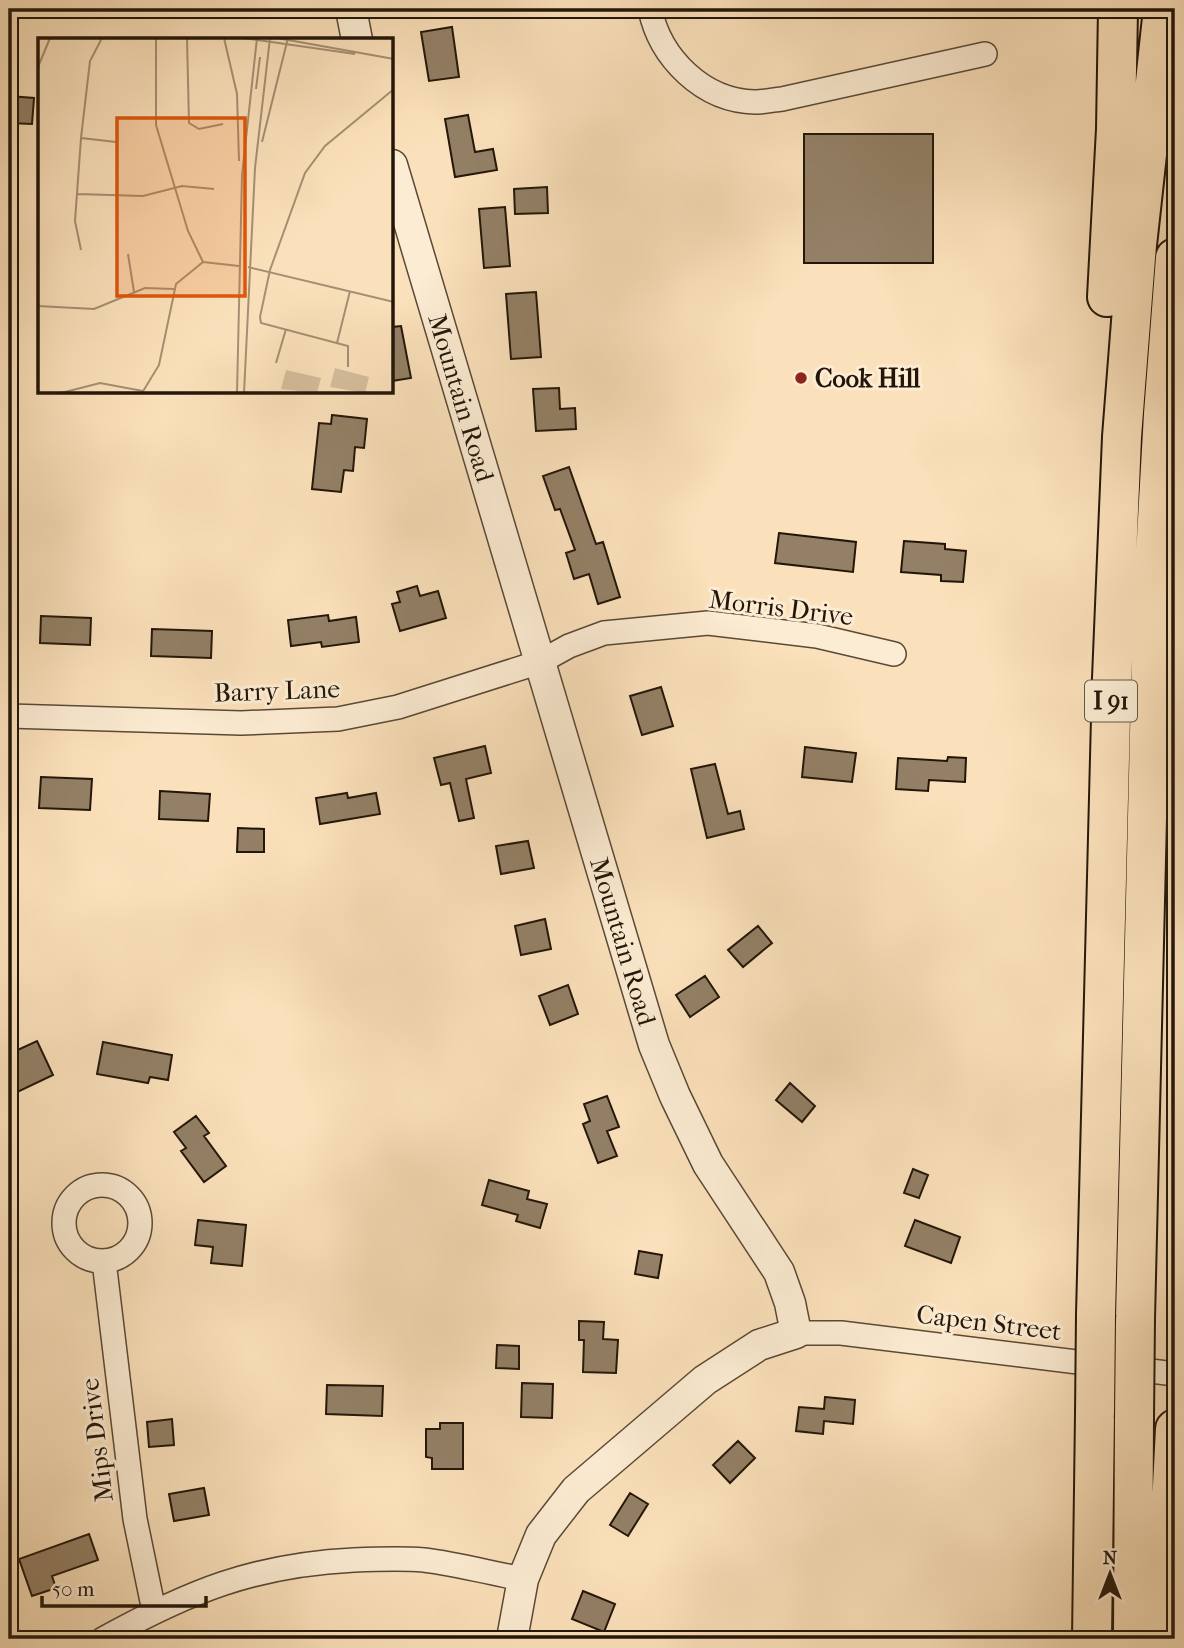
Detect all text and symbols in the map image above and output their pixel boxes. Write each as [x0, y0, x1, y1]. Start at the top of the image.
inset map [38, 38, 394, 394]
street label: Mountain Road [422, 310, 501, 486]
place label: Cook Hill [815, 363, 921, 394]
marker: Cook Hill [793, 370, 809, 386]
street label: Morris Drive [707, 584, 855, 632]
street label: Barry Lane [213, 673, 341, 709]
road number: I 91 [1085, 680, 1137, 722]
street label: Mountain Road [584, 854, 663, 1030]
street label: Capen Street [915, 1299, 1064, 1347]
street label: Mips Drive [74, 1376, 120, 1504]
north arrow [1076, 1540, 1146, 1610]
text: N [1103, 1547, 1118, 1569]
scale bar [42, 1564, 206, 1608]
text: 50 m [52, 1577, 95, 1601]

